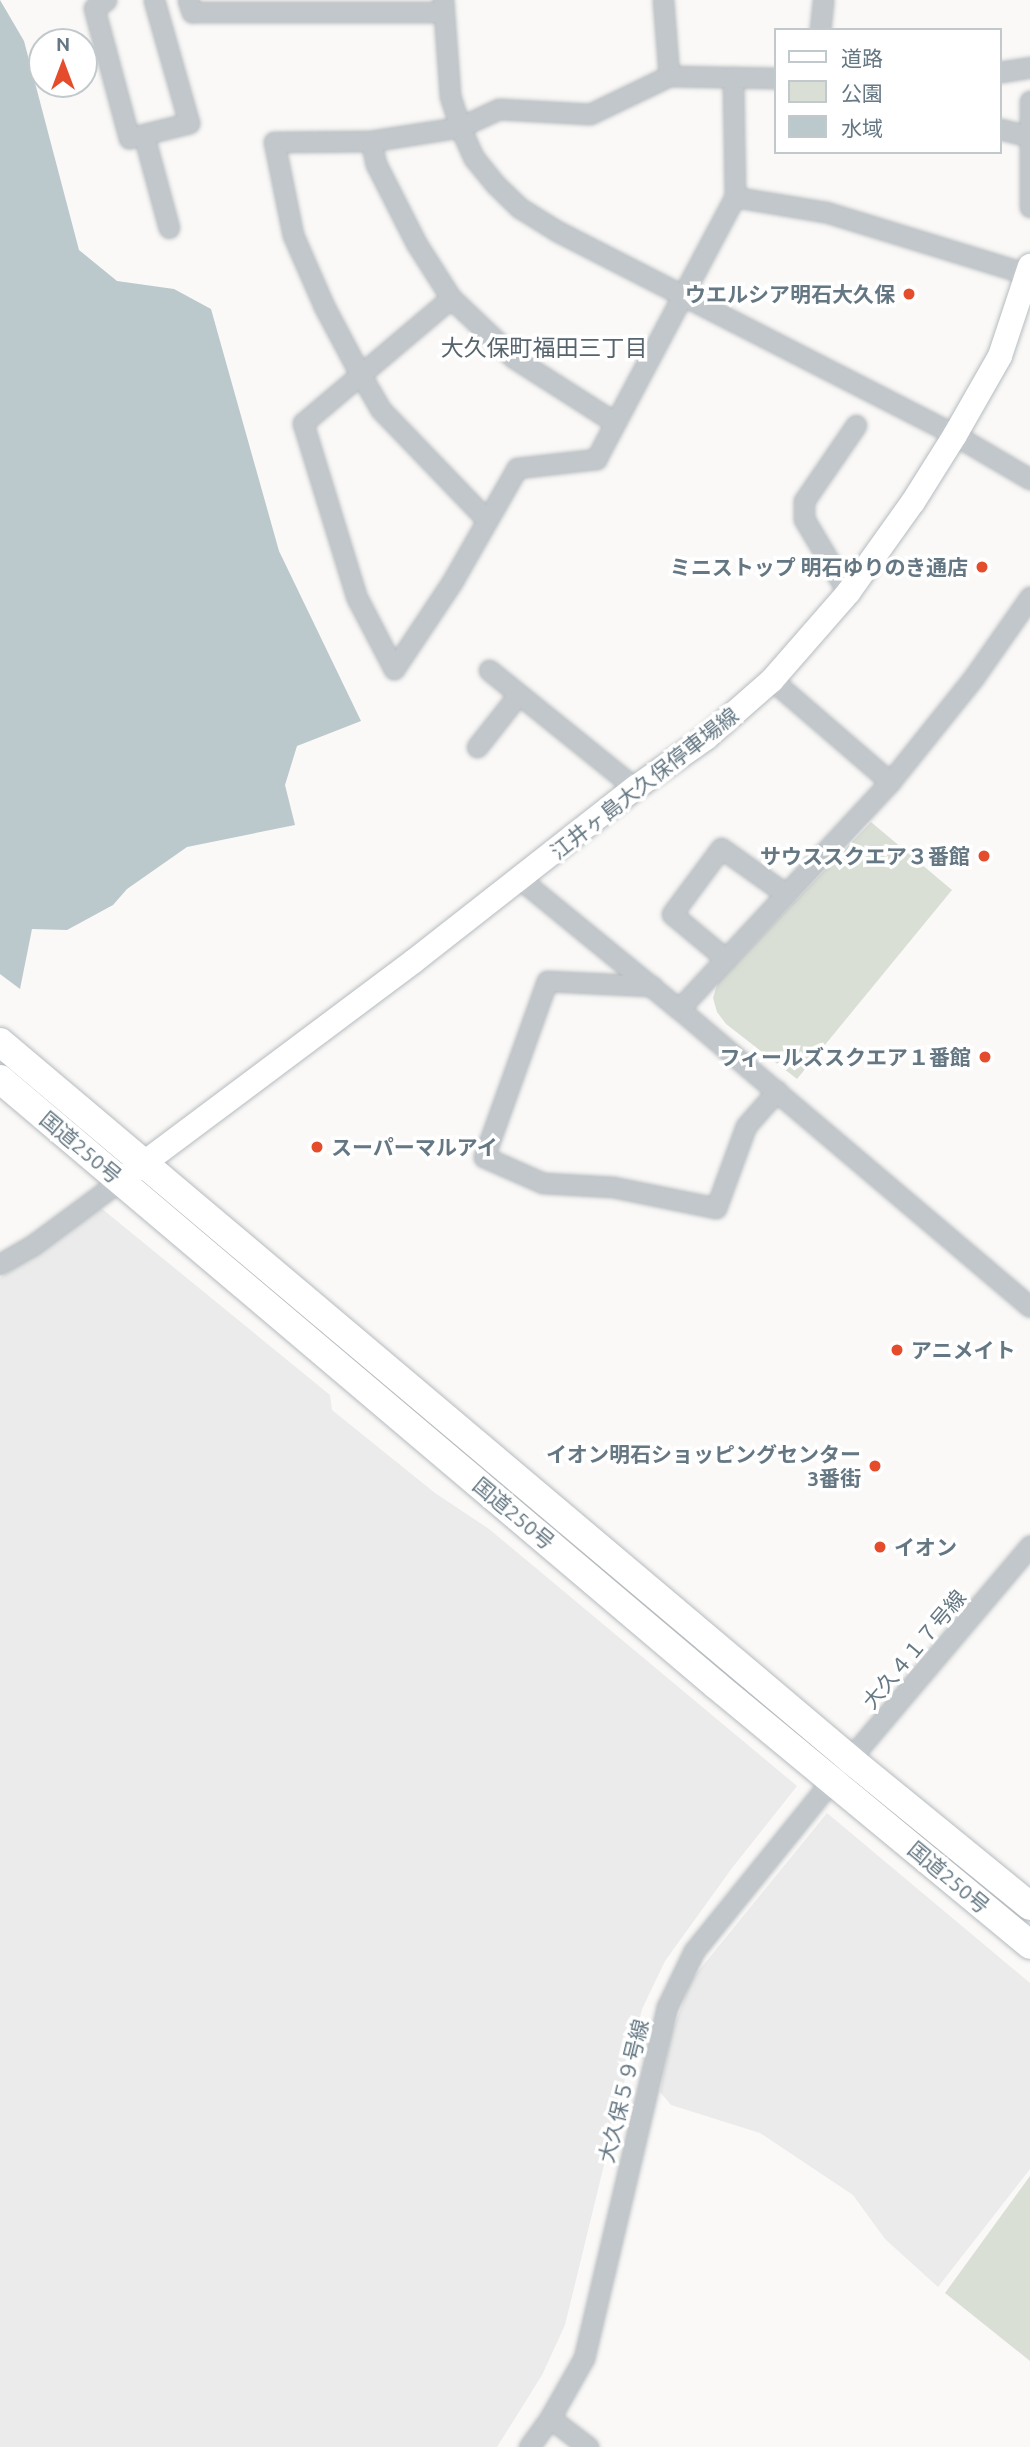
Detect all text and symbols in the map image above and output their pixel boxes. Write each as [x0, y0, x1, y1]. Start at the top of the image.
north arrow [28, 28, 98, 98]
legend [774, 28, 1002, 154]
text: N [56, 33, 70, 55]
text: 道路 [841, 46, 883, 70]
text: 公園 [841, 81, 883, 105]
text: 水域 [841, 116, 883, 140]
place label: ウエルシア明石大久保 [685, 281, 895, 307]
marker: ウエルシア明石大久保 [901, 286, 917, 302]
district label: 大久保町福田三丁目 [441, 334, 647, 362]
place label: ミニストップ 明石ゆりのき通店 [669, 554, 968, 580]
marker: ミニストップ 明石ゆりのき通店 [974, 559, 990, 575]
street label: 江井ヶ島大久保停車場線 [545, 702, 743, 864]
place label: サウススクエア３番館 [760, 843, 970, 869]
marker: サウススクエア３番館 [976, 848, 992, 864]
place label: フィールズスクエア１番館 [719, 1044, 971, 1070]
marker: フィールズスクエア１番館 [977, 1049, 993, 1065]
street label: 国道250号 [35, 1106, 127, 1188]
place label: スーパーマルアイ [331, 1134, 499, 1160]
marker: スーパーマルアイ [309, 1139, 325, 1155]
place label: アニメイト [911, 1337, 1016, 1363]
marker: アニメイト [889, 1342, 905, 1358]
place label: イオン明石ショッピングセンター 3番街 [546, 1441, 861, 1491]
marker: イオン明石ショッピングセンター 3番街 [867, 1458, 883, 1474]
street label: 国道250号 [468, 1472, 560, 1554]
place label: イオン [894, 1534, 957, 1560]
marker: イオン [872, 1539, 888, 1555]
street label: 大久４１７号線 [857, 1585, 971, 1713]
street label: 国道250号 [903, 1836, 995, 1918]
street label: 大久保５９号線 [593, 2017, 653, 2165]

